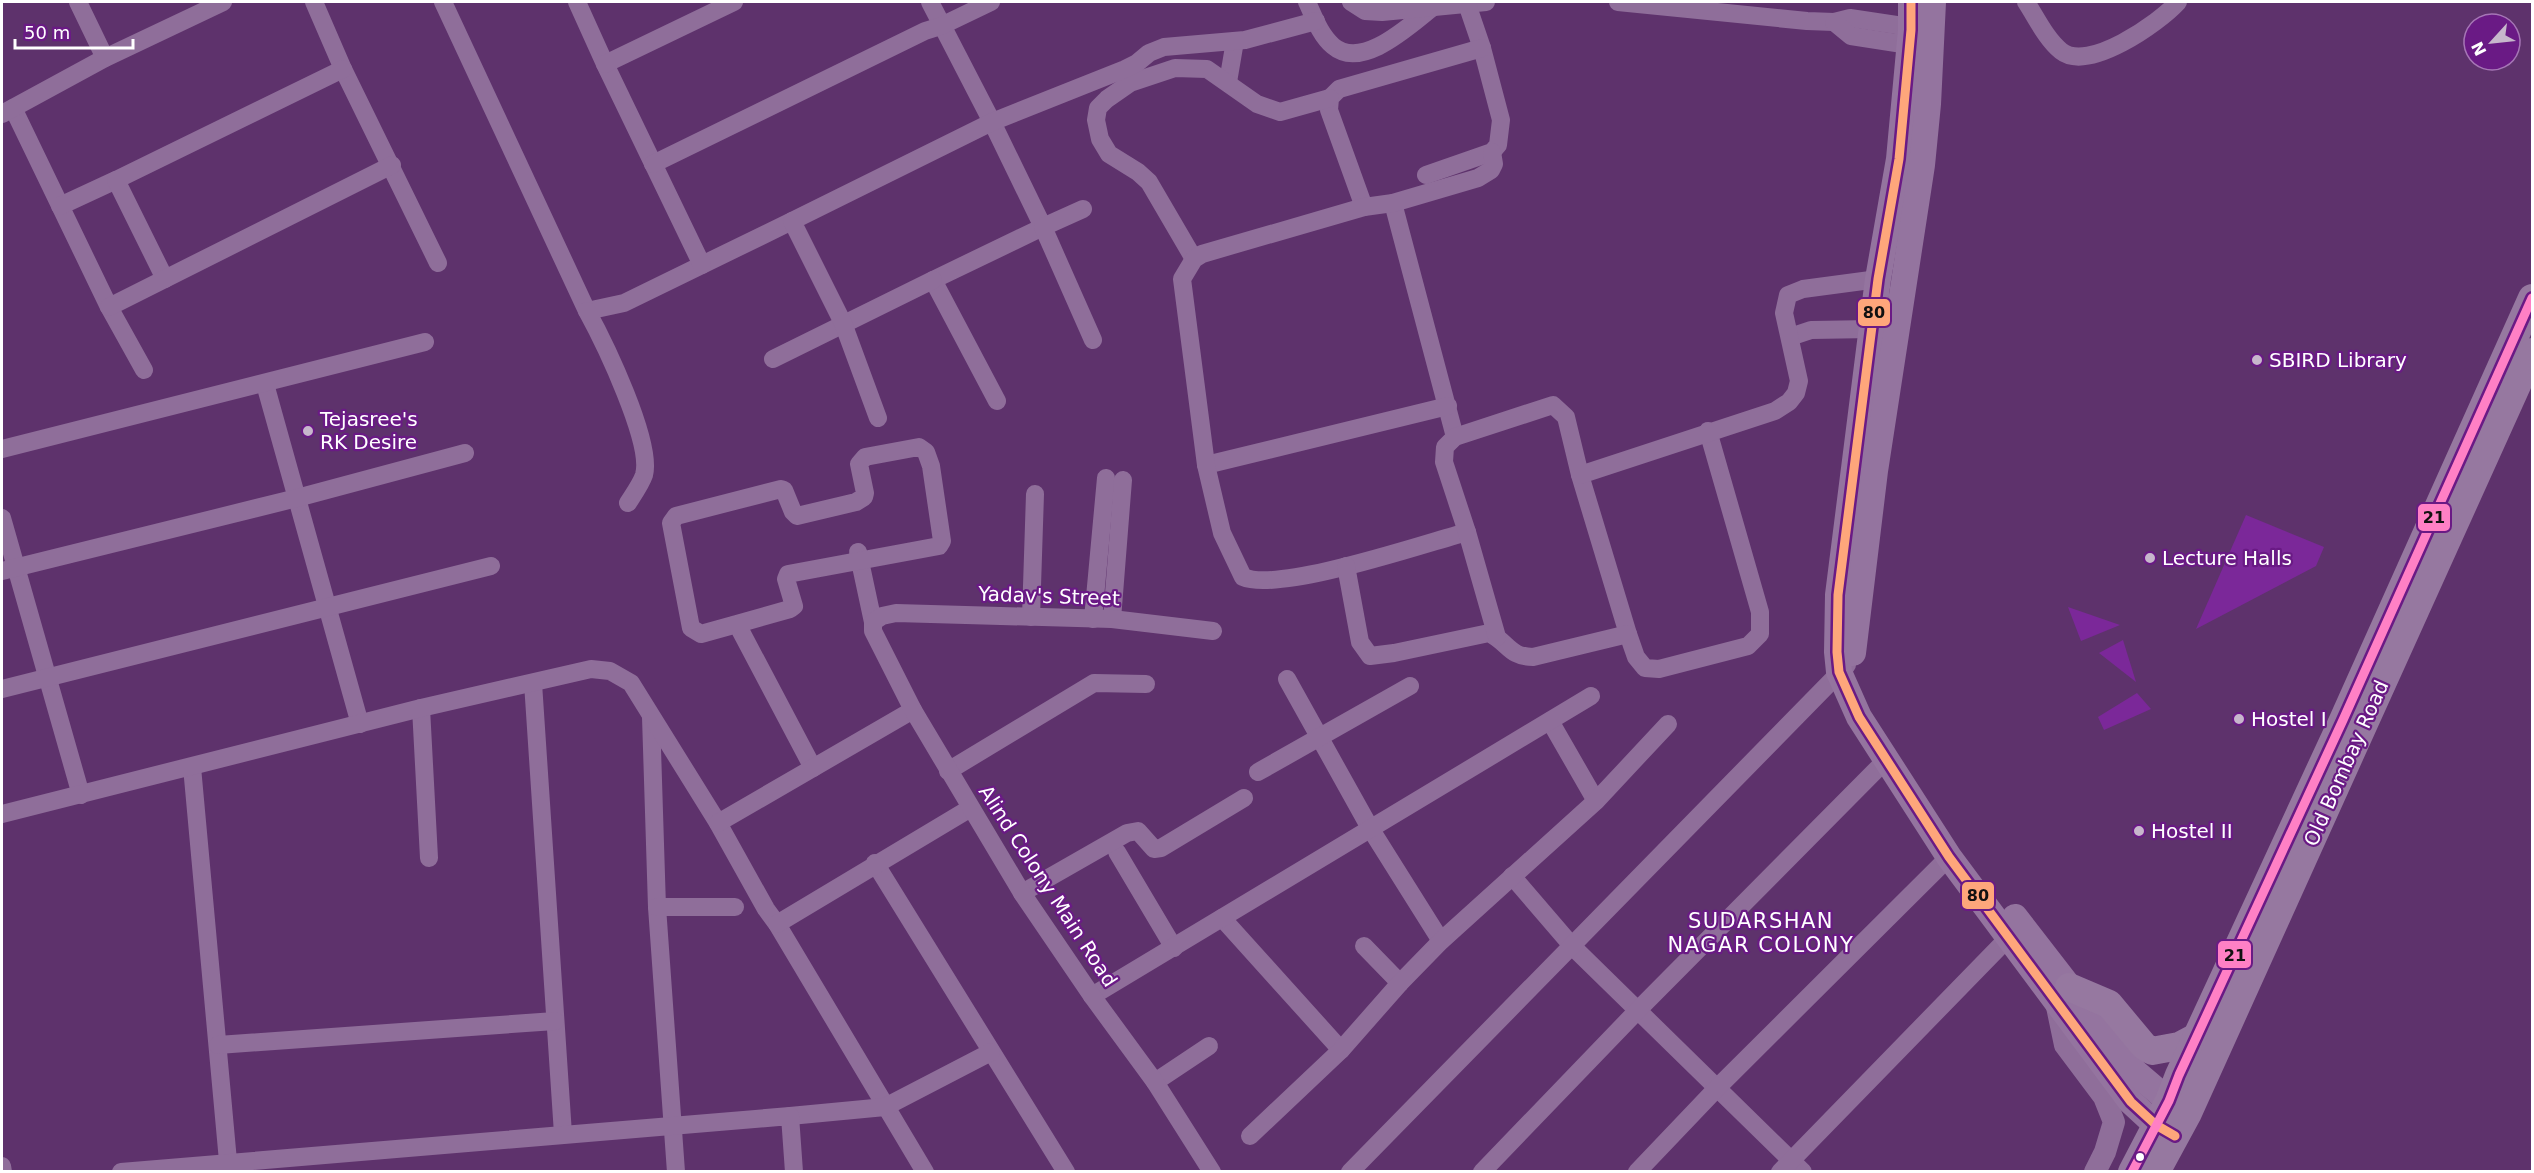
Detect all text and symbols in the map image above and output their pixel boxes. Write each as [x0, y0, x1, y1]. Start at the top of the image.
scale bar [15, 12, 134, 50]
north arrow [2462, 12, 2522, 72]
text: 50 m [24, 22, 70, 43]
text: N [2468, 38, 2491, 59]
line badge: 80 [1857, 298, 1891, 327]
text: 80 [1863, 303, 1885, 322]
place label: SBIRD Library [2269, 348, 2407, 372]
marker: SBIRD Library [2250, 353, 2264, 367]
place label: Tejasree's RK Desire [319, 407, 418, 454]
marker: Tejasree's RK Desire [301, 424, 315, 438]
line badge: 21 [2417, 503, 2451, 532]
text: 21 [2423, 508, 2445, 527]
place label: Lecture Halls [2162, 546, 2292, 570]
marker: Lecture Halls [2143, 551, 2157, 565]
street label: Yadav's Street [977, 582, 1120, 610]
street label: Old Bombay Road [2299, 676, 2393, 850]
place label: Hostel I [2251, 707, 2327, 731]
marker: Hostel I [2232, 712, 2246, 726]
street label: Alind Colony Main Road [974, 781, 1122, 991]
place label: Hostel II [2151, 819, 2233, 843]
marker: Hostel II [2132, 824, 2146, 838]
line badge: 80 [1961, 881, 1995, 910]
text: 80 [1967, 886, 1989, 905]
district label: SUDARSHAN NAGAR COLONY [1668, 909, 1854, 957]
line badge: 21 [2217, 940, 2252, 969]
text: 21 [2224, 946, 2246, 965]
unlabelled marker [2134, 1151, 2146, 1163]

